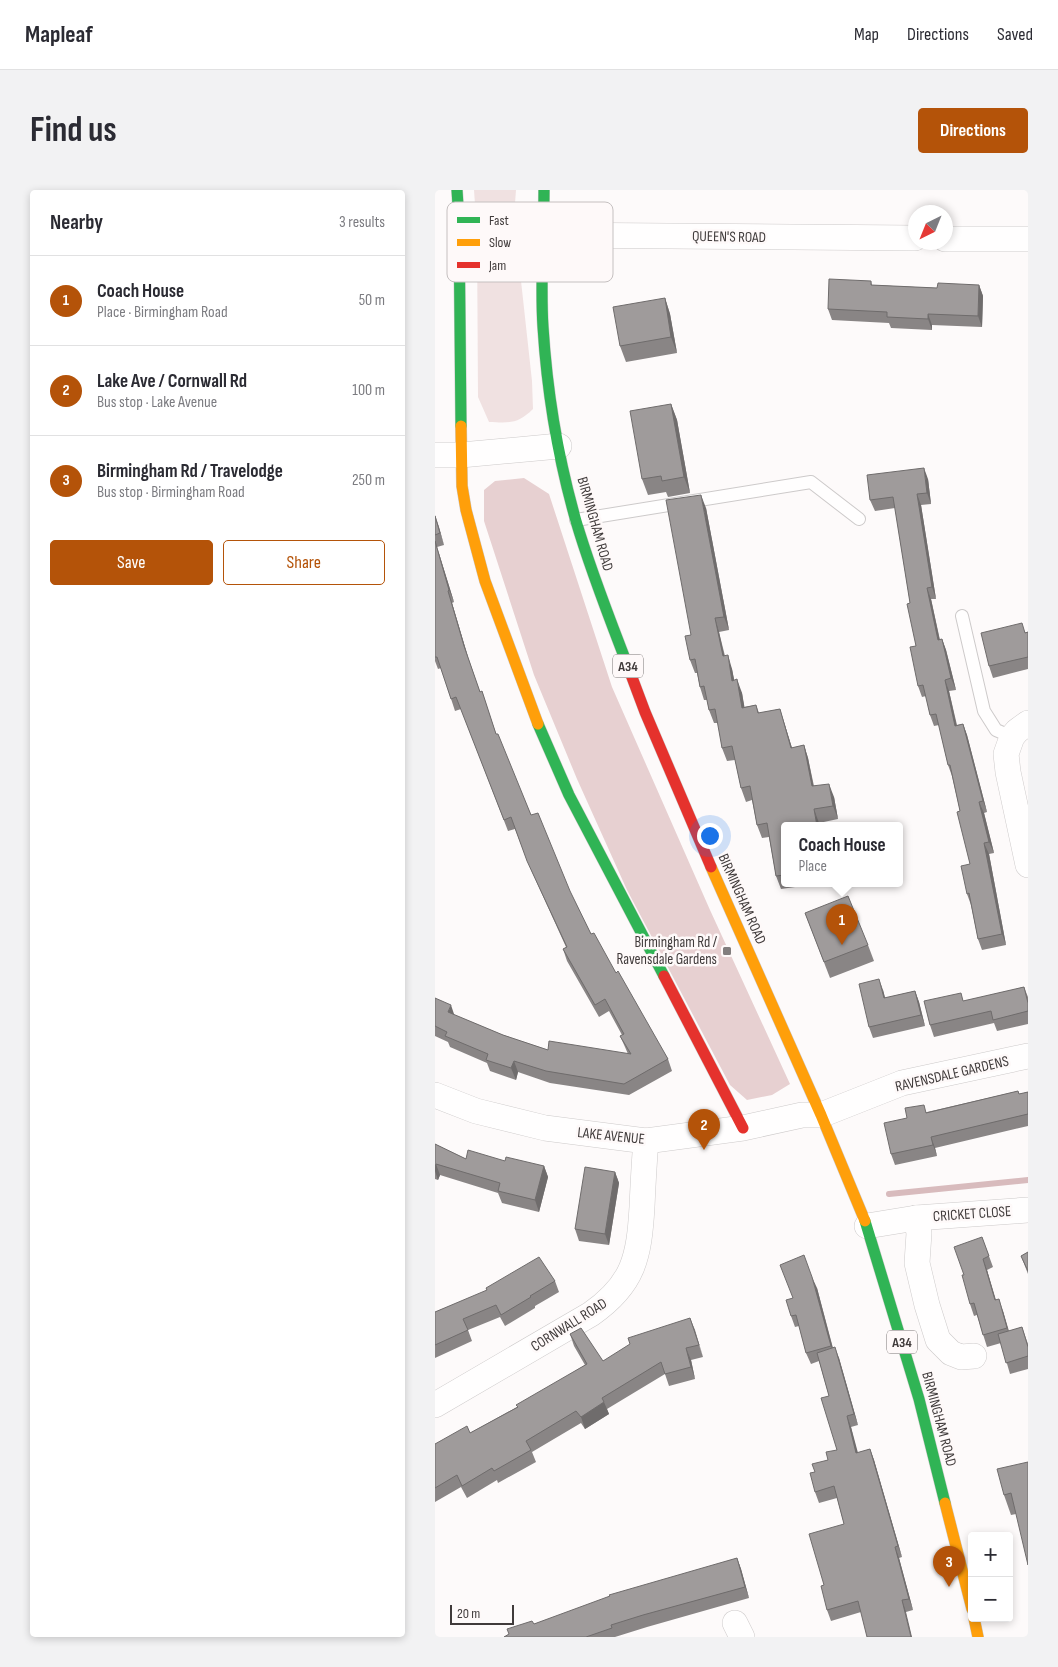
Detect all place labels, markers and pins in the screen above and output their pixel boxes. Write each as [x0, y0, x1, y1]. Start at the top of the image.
pin: 1 [826, 904, 858, 945]
place label: Birmingham Rd / Ravensdale Gardens [616, 933, 718, 969]
marker: Birmingham Rd / Ravensdale Gardens [721, 945, 733, 957]
pin: 2 [688, 1109, 720, 1150]
pin: 3 [933, 1546, 965, 1587]

